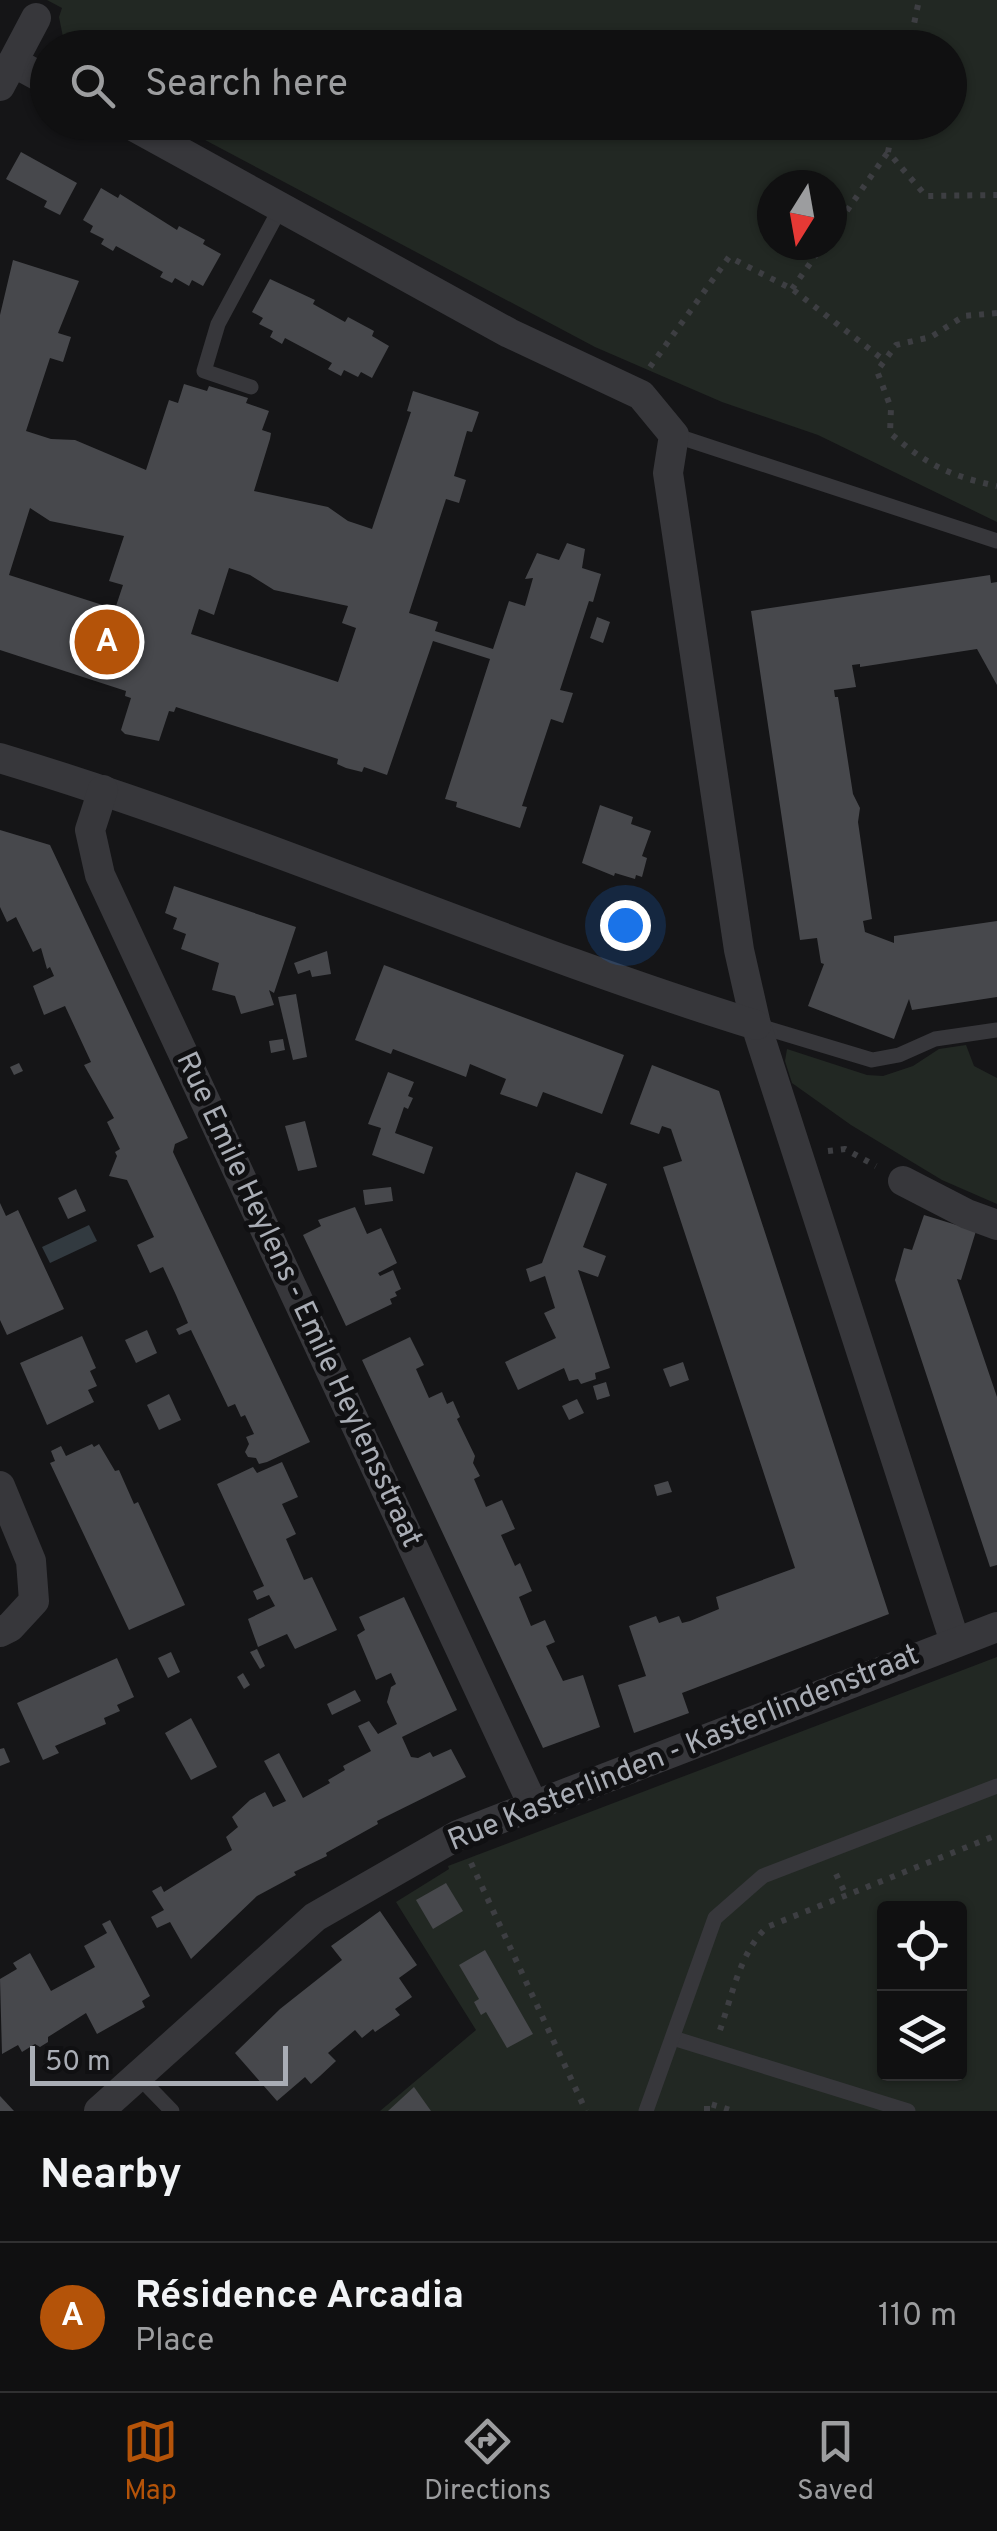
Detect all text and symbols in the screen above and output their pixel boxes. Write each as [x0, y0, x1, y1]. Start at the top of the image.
search box [30, 30, 967, 140]
icon: search [65, 58, 120, 113]
text: Search here [145, 61, 348, 110]
north arrow [757, 170, 847, 260]
pin: A [74, 604, 140, 680]
your location [600, 900, 651, 951]
street label: Rue Emile Heylens - Emile Heylensstraat [167, 1046, 429, 1554]
street label: Rue Kasterlinden - Kasterlindenstraat [443, 1637, 925, 1861]
map controls [877, 1901, 967, 2081]
button: locate [877, 1901, 967, 1991]
button: layers [877, 1991, 967, 2081]
scale bar [30, 2041, 288, 2086]
text: 50 m [45, 2045, 111, 2081]
text: Nearby [40, 2150, 182, 2203]
text: Résidence Arcadia [135, 2273, 464, 2322]
text: A [61, 2297, 84, 2337]
text: 110 m [878, 2297, 957, 2337]
text: Place [135, 2322, 214, 2362]
tab: Map [123, 2414, 178, 2510]
tab: Directions [424, 2414, 551, 2510]
tab: Saved [797, 2414, 874, 2510]

